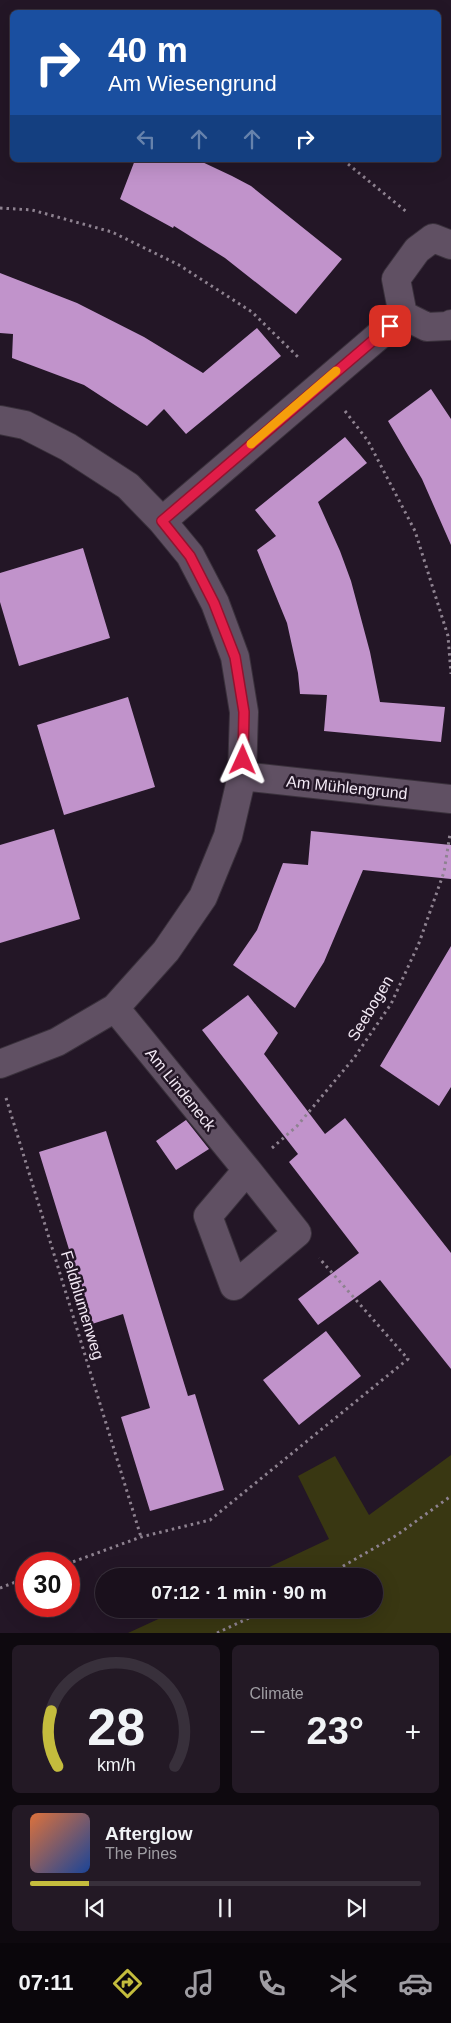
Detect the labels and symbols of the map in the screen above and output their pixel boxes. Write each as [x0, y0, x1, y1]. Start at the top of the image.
pin [369, 305, 411, 347]
position arrow [216, 733, 268, 785]
street label: Am Mühlengrund [285, 773, 408, 802]
street label: Seebogen [344, 973, 397, 1044]
street label: Am Lindeneck [142, 1045, 220, 1135]
street label: Feldblumenweg [58, 1249, 107, 1362]
speed limit sign: 30 [15, 1552, 80, 1617]

